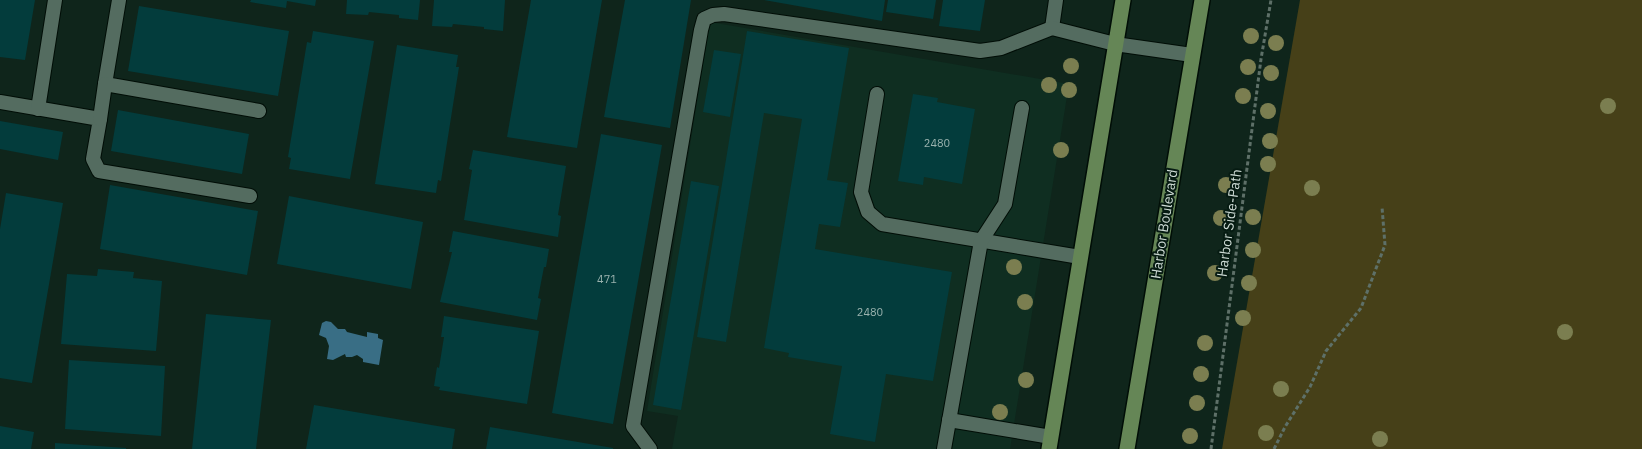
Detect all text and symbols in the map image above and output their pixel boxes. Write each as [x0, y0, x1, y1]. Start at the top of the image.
house number: 2480 [924, 136, 950, 150]
street label: Harbor Boulevard [1146, 168, 1182, 280]
street label: Harbor Side-Path [1213, 168, 1245, 278]
house number: 471 [597, 272, 617, 286]
house number: 2480 [857, 305, 883, 319]

